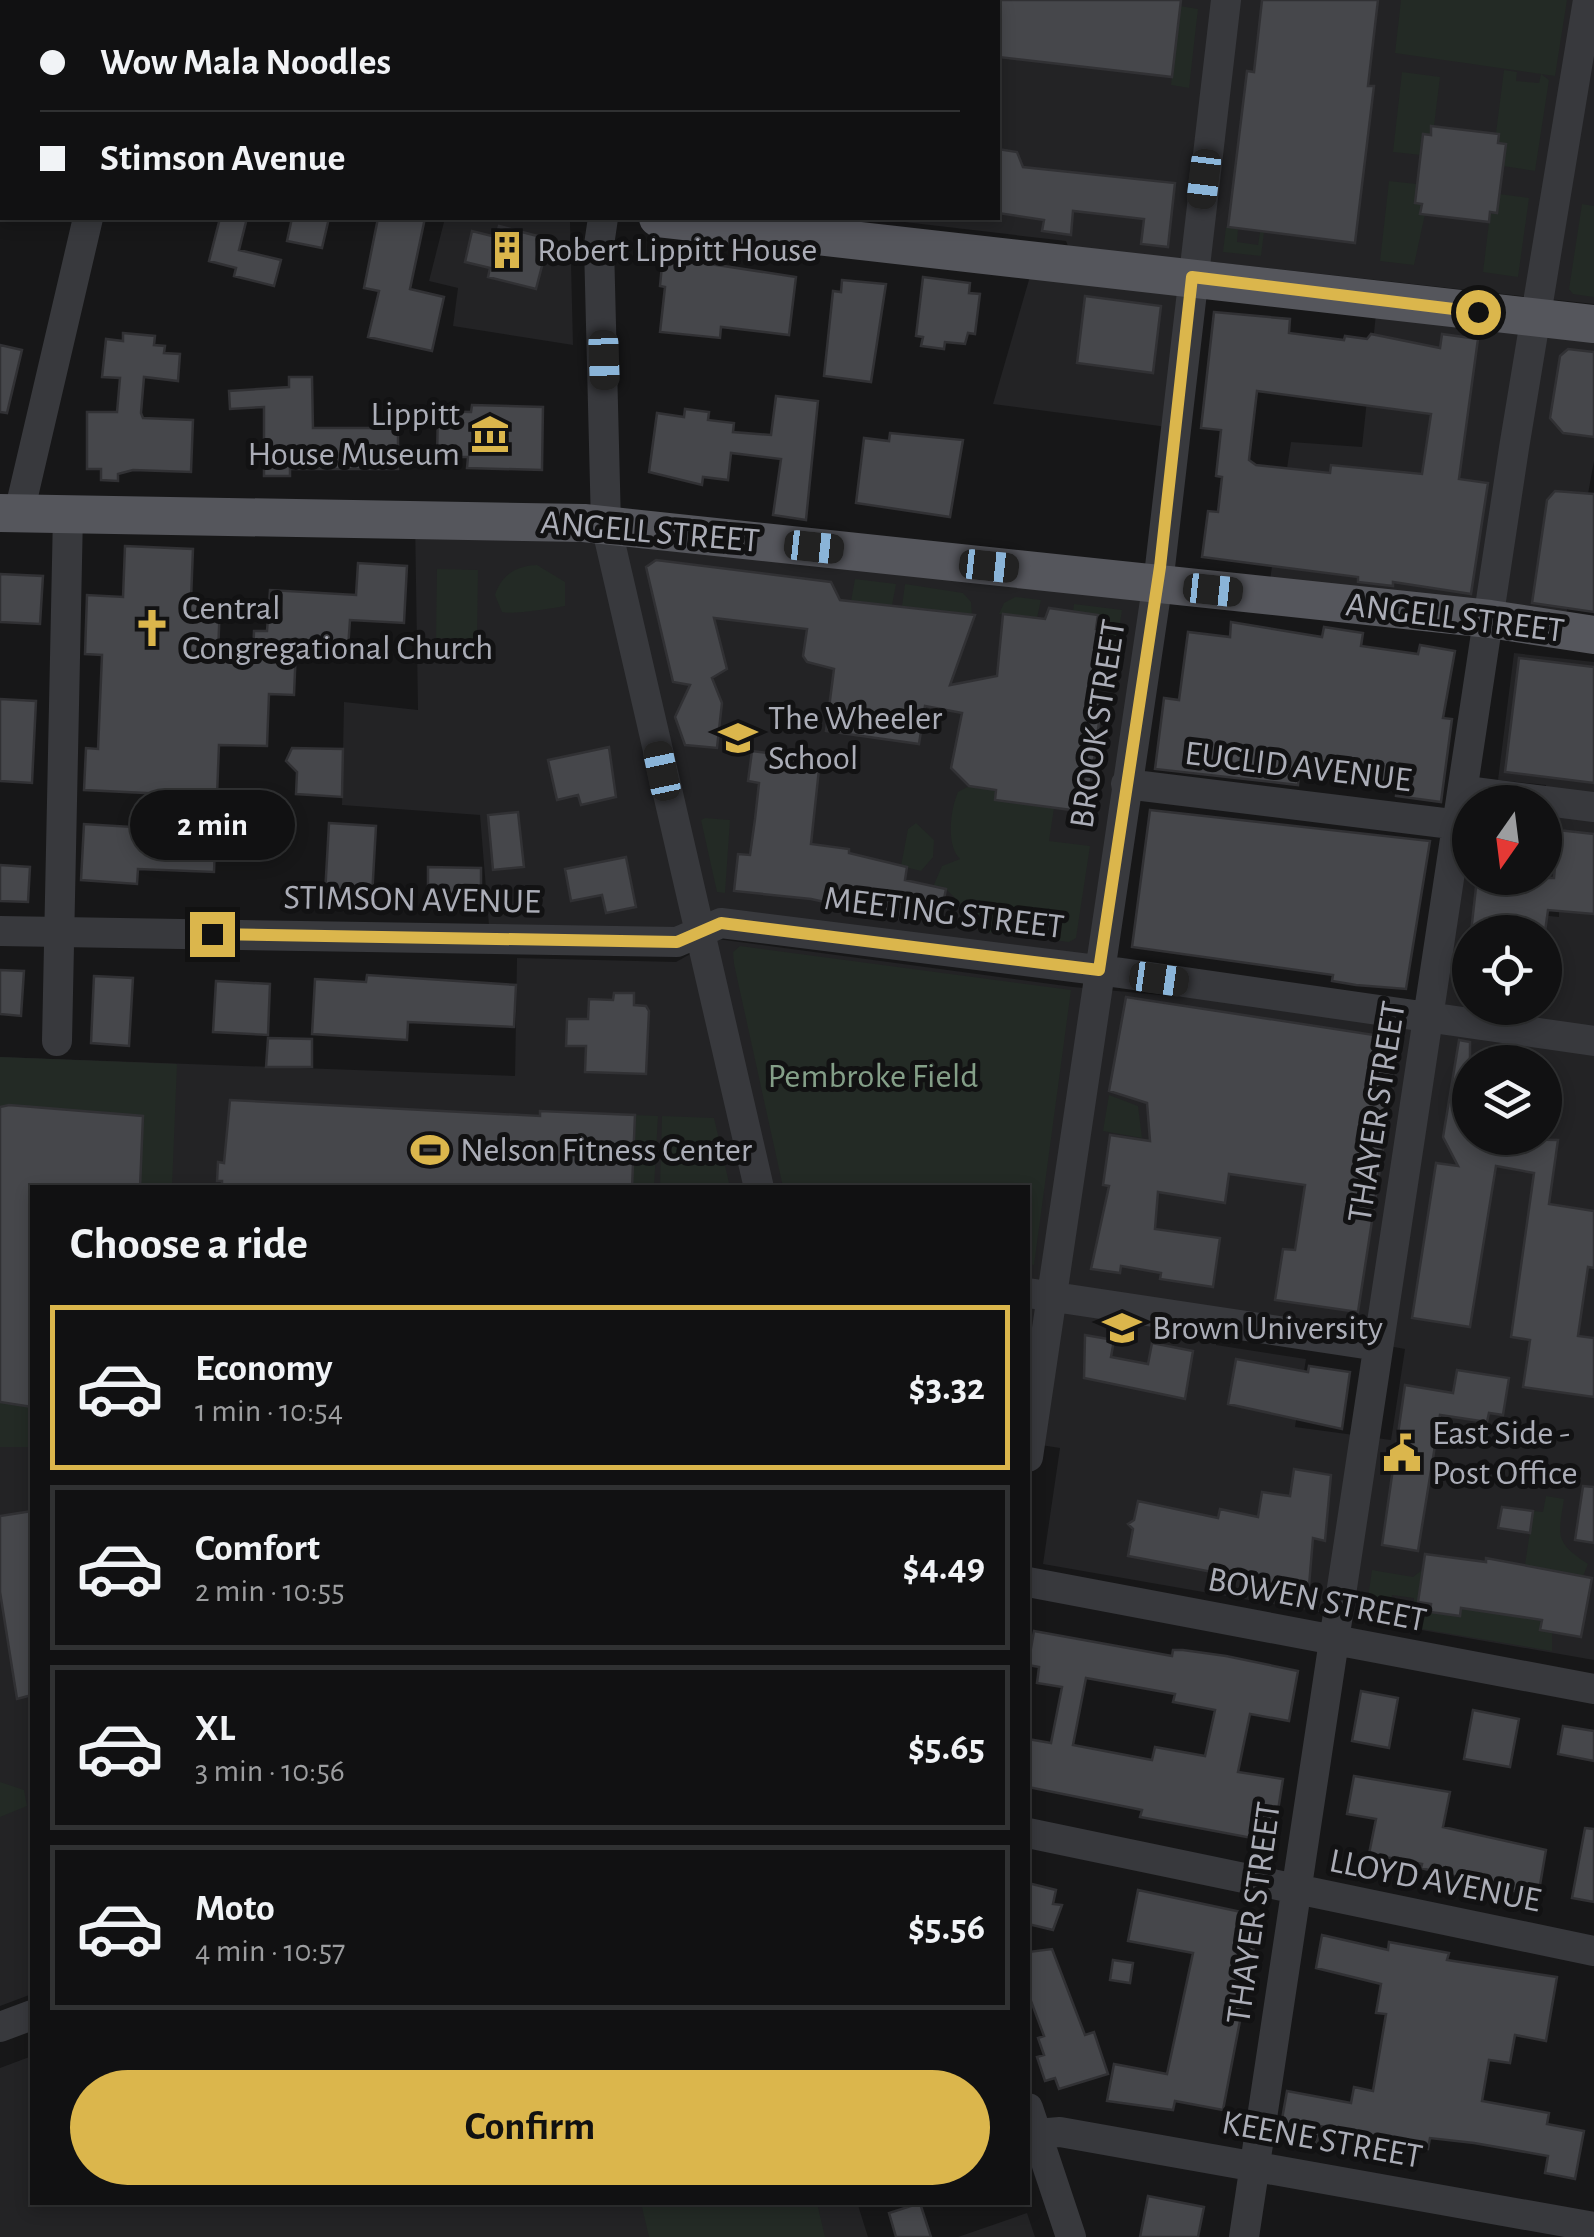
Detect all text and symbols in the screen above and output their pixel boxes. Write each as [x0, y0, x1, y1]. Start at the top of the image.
text: Wow Mala Noodles [100, 44, 391, 82]
text: Stimson Avenue [100, 140, 345, 178]
car [1185, 147, 1223, 211]
building icon: Robert Lippitt House [486, 229, 528, 271]
place label: Robert Lippitt House [537, 233, 817, 268]
route start [1456, 290, 1501, 335]
car [588, 329, 620, 391]
place label: Lippitt House Museum [248, 397, 460, 472]
museum icon: Lippitt House Museum [469, 413, 511, 455]
street label: ANGELL STREET [539, 505, 761, 559]
car [783, 529, 845, 565]
car [958, 548, 1020, 584]
car [1182, 572, 1244, 608]
street label: ANGELL STREET [1344, 587, 1566, 649]
place label: Central Congregational Church [182, 591, 493, 666]
church icon: Central Congregational Church [131, 607, 173, 649]
street label: BROOK STREET [1064, 617, 1132, 831]
place label: The Wheeler School [768, 701, 943, 776]
school or university icon: The Wheeler School [717, 717, 759, 759]
street label: EUCLID AVENUE [1183, 736, 1413, 798]
car [641, 739, 683, 803]
north arrow [1452, 785, 1562, 895]
map controls [1452, 785, 1562, 1155]
callout: 2 min [130, 789, 294, 859]
text: 2 min [177, 809, 248, 841]
street label: STIMSON AVENUE [283, 880, 541, 920]
street label: MEETING STREET [822, 881, 1066, 945]
route end [190, 912, 235, 957]
button: locate [1452, 915, 1562, 1025]
car [1127, 960, 1191, 998]
street label: THAYER STREET [1342, 999, 1412, 1225]
button: layers [1452, 1045, 1562, 1155]
park label: Pembroke Field [768, 1059, 978, 1094]
sports icon: Nelson Fitness Center [409, 1129, 451, 1171]
place label: Nelson Fitness Center [460, 1133, 753, 1168]
text: Choose a ride [70, 1222, 308, 1267]
school or university icon: Brown University [1101, 1307, 1143, 1349]
place label: Brown University [1152, 1311, 1383, 1346]
icon: car [75, 1343, 165, 1433]
text: Economy [195, 1350, 333, 1388]
text: $3.32 [909, 1369, 985, 1407]
text: 1 min · 10:54 [195, 1395, 343, 1427]
place label: East Side - Post Office [1432, 1416, 1578, 1491]
public building icon: East Side - Post Office [1381, 1432, 1423, 1474]
icon: car [75, 1523, 165, 1613]
text: Comfort [195, 1530, 320, 1568]
text: $4.49 [903, 1549, 985, 1587]
street label: BOWEN STREET [1205, 1562, 1429, 1638]
text: 2 min · 10:55 [195, 1575, 345, 1607]
icon: car [75, 1703, 165, 1793]
text: XL [195, 1710, 235, 1748]
text: $5.65 [908, 1729, 985, 1767]
text: 3 min · 10:56 [195, 1755, 345, 1787]
street label: THAYER STREET [1221, 1800, 1287, 2026]
street label: LLOYD AVENUE [1326, 1843, 1544, 1919]
icon: car [75, 1883, 165, 1973]
text: Moto [195, 1890, 275, 1928]
text: $5.56 [908, 1909, 985, 1947]
text: 4 min · 10:57 [195, 1935, 345, 1967]
button: Confirm [70, 2070, 990, 2185]
street label: KEENE STREET [1219, 2105, 1425, 2175]

